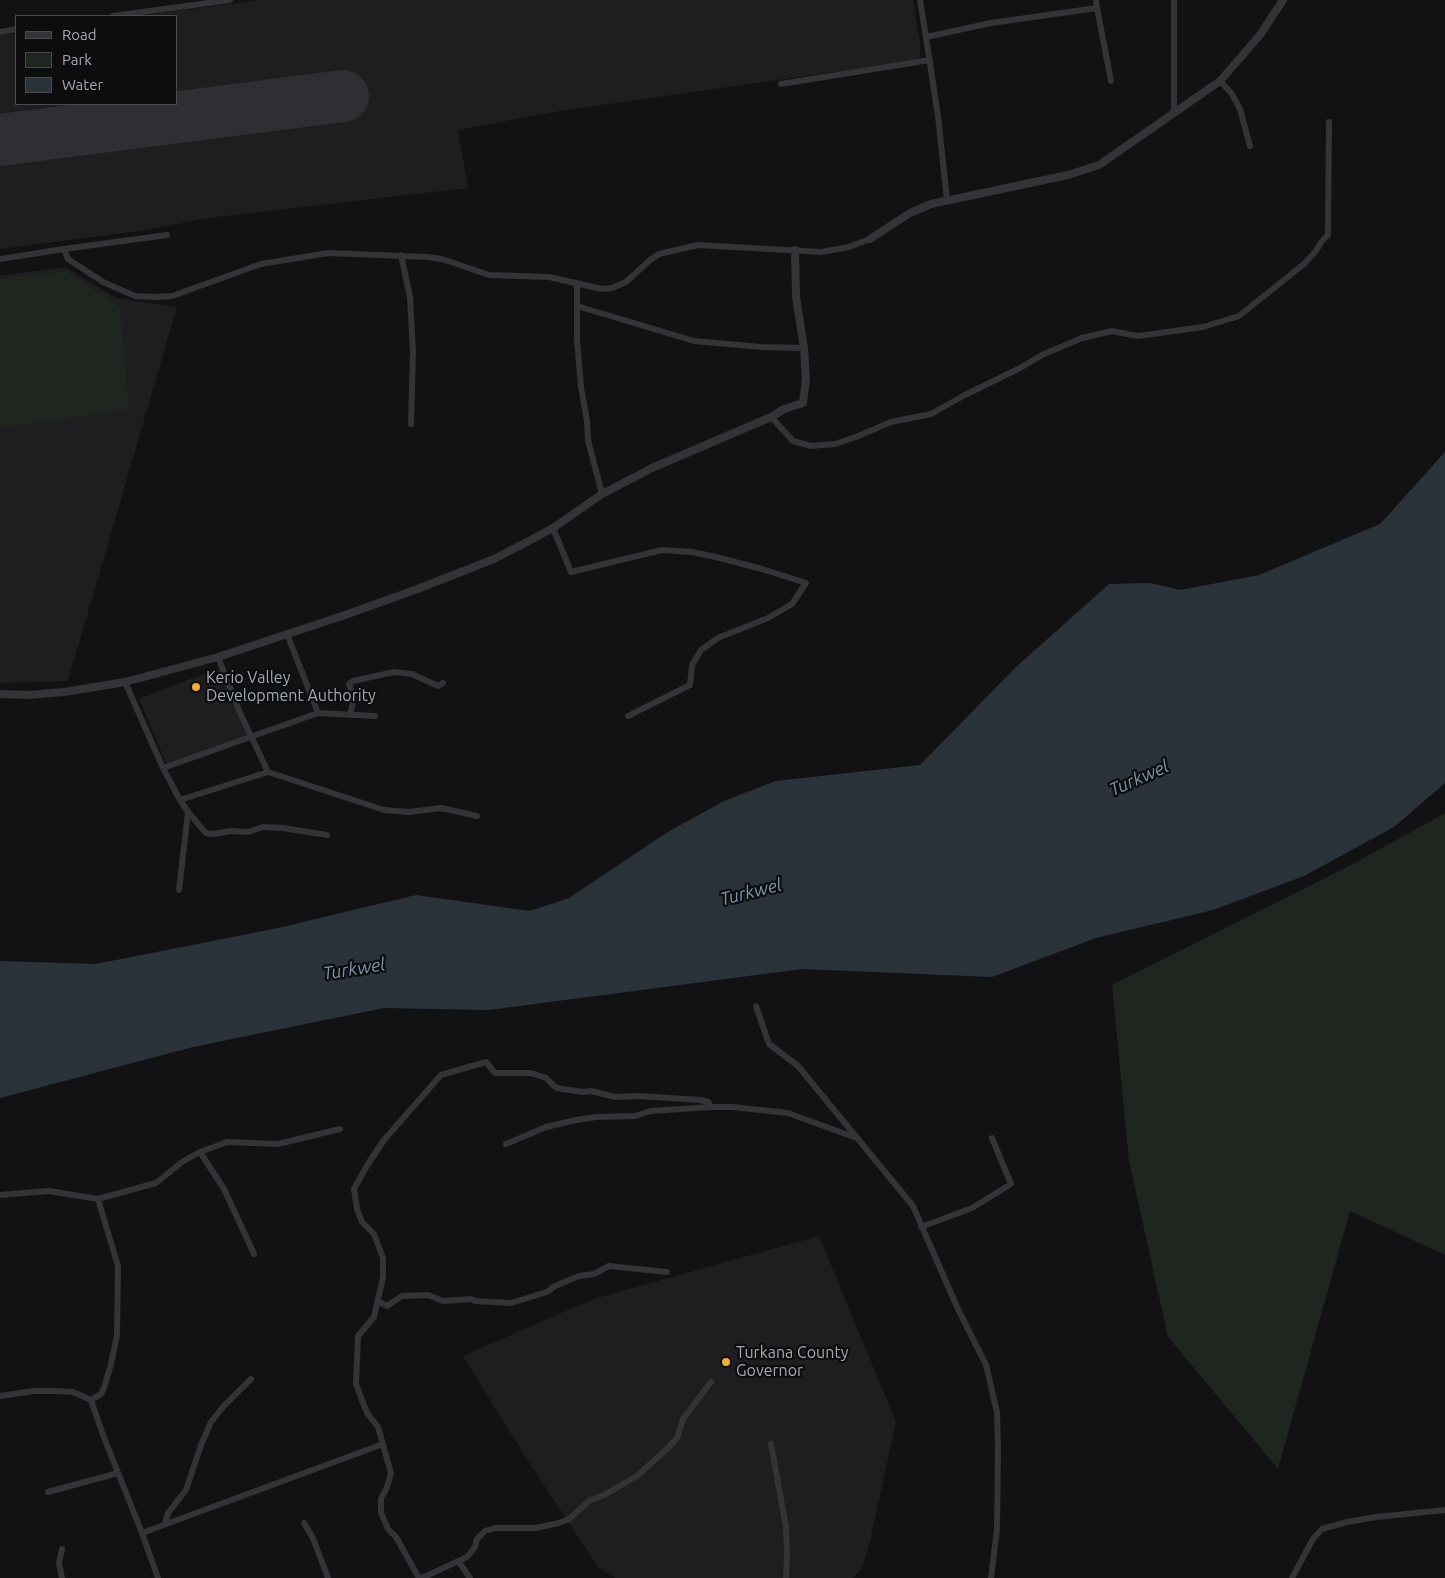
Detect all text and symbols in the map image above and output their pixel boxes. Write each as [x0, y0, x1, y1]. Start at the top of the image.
legend [15, 15, 178, 105]
text: Road [62, 26, 97, 43]
text: Park [62, 51, 92, 68]
text: Water [62, 76, 103, 93]
place label: Kerio Valley Development Authority [206, 668, 376, 706]
marker: Kerio Valley Development Authority [190, 681, 202, 693]
water label: Turkwel [1106, 755, 1172, 801]
water label: Turkwel [718, 874, 784, 910]
water label: Turkwel [321, 953, 387, 985]
place label: Turkana County Governor [736, 1343, 848, 1381]
marker: Turkana County Governor [720, 1356, 732, 1368]

